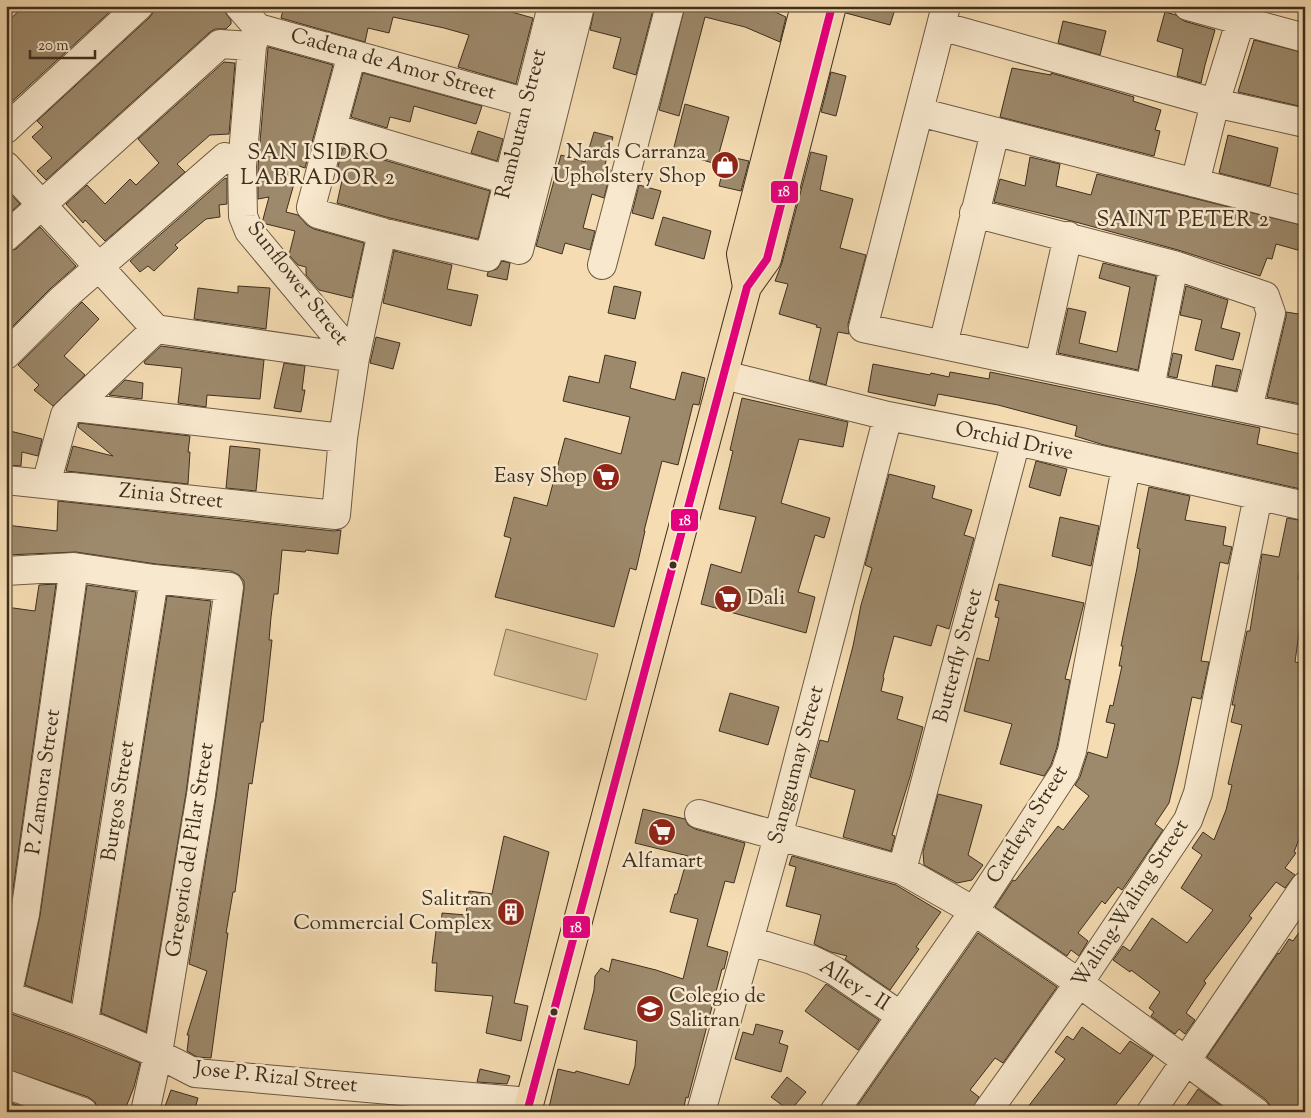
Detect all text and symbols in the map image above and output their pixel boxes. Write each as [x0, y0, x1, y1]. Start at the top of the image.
street label: Cadena de Amor Street [287, 21, 499, 109]
scale bar [30, 28, 95, 60]
text: 20 m [38, 36, 69, 57]
street label: Rambutan Street [489, 46, 555, 202]
district label: SAN ISIDRO LABRADOR 2 [240, 138, 396, 195]
place label: Nards Carranza Upholstery Shop [552, 138, 706, 192]
shop icon: Nards Carranza Upholstery Shop [710, 150, 740, 180]
line badge: 18 [770, 180, 799, 204]
text: 18 [778, 183, 790, 203]
district label: SAINT PETER 2 [1096, 205, 1270, 237]
street label: Sunflower Street [239, 215, 355, 353]
street label: Orchid Drive [952, 415, 1076, 469]
place label: Easy Shop [494, 462, 587, 492]
supermarket icon: Easy Shop [591, 462, 621, 492]
street label: Zinia Street [117, 477, 225, 517]
line badge: 18 [670, 508, 699, 532]
text: 18 [679, 512, 691, 532]
unlabelled marker [668, 560, 678, 570]
supermarket icon: Dali [713, 584, 743, 614]
place label: Dali [747, 584, 785, 614]
street label: Butterfly Street [927, 586, 991, 726]
street label: Sanggumay Street [761, 682, 833, 848]
street label: P. Zamora Street [19, 707, 69, 857]
street label: Burgos Street [95, 739, 143, 863]
street label: Gregorio del Pilar Street [159, 740, 223, 960]
street label: Cattleya Street [980, 760, 1076, 890]
street label: Waling-Waling Street [1065, 814, 1197, 994]
supermarket icon: Alfamart [647, 817, 677, 847]
place label: Alfamart [621, 847, 703, 877]
place label: Salitran Commercial Complex [293, 885, 492, 939]
building icon: Salitran Commercial Complex [496, 897, 526, 927]
line badge: 18 [562, 915, 591, 939]
text: 18 [570, 919, 582, 939]
street label: Alley - II [813, 953, 895, 1020]
place label: Colegio de Salitran [669, 982, 766, 1036]
school or university icon: Colegio de Salitran [635, 994, 665, 1024]
unlabelled marker [549, 1007, 559, 1017]
street label: Jose P. Rizal Street [192, 1054, 359, 1101]

